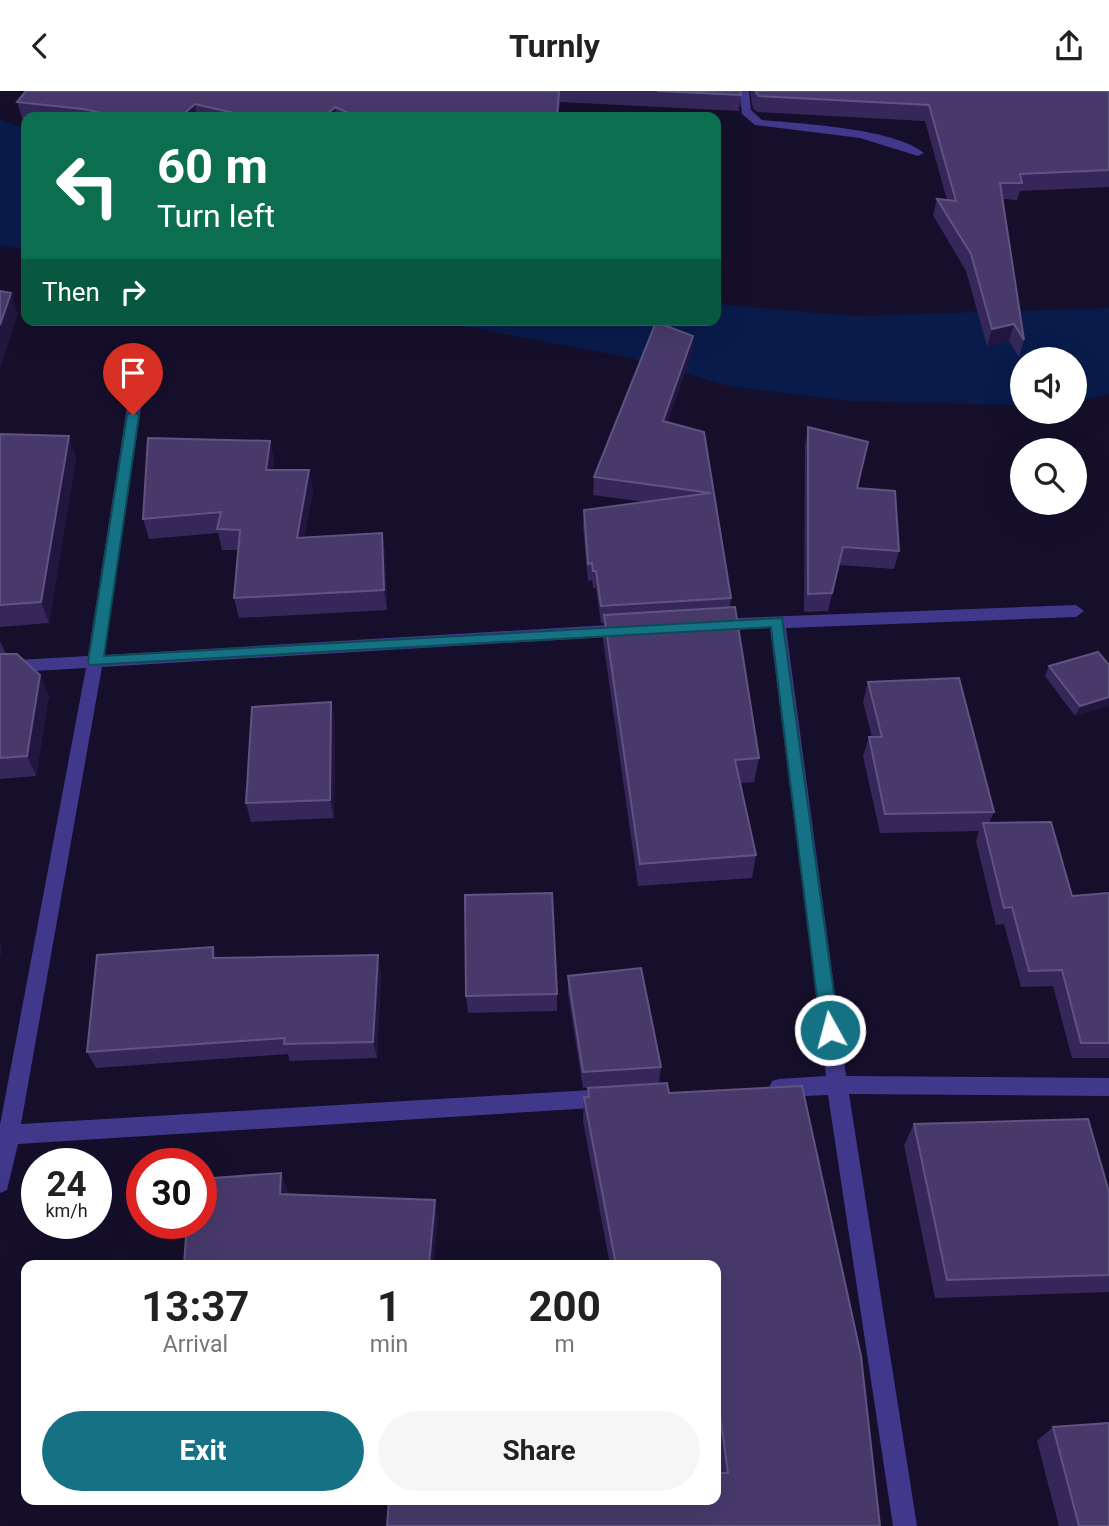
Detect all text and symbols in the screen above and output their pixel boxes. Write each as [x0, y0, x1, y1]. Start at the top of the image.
icon: back [21, 27, 59, 65]
text: Turnly [509, 27, 600, 65]
icon: share [1050, 27, 1088, 65]
text: 60 m [157, 138, 268, 195]
icon: left [42, 140, 133, 231]
text: Turn left [157, 197, 275, 235]
icon: right [114, 273, 152, 311]
text: Then [42, 277, 100, 307]
pin [103, 343, 163, 415]
map controls [1010, 347, 1087, 515]
button: sound [1010, 347, 1087, 424]
icon: arrive [114, 354, 152, 392]
button: search [1010, 438, 1087, 515]
position arrow [793, 993, 867, 1067]
speed limit sign: 30 [126, 1148, 217, 1239]
text: 24 [46, 1164, 87, 1205]
text: km/h [45, 1200, 88, 1221]
text: 13:37 [141, 1282, 249, 1331]
text: 1 [377, 1282, 401, 1331]
text: 200 [528, 1282, 601, 1331]
text: Arrival [163, 1331, 228, 1358]
text: min [370, 1331, 408, 1358]
text: m [555, 1331, 575, 1358]
button: Exit [42, 1411, 364, 1491]
button: Share [378, 1411, 700, 1491]

